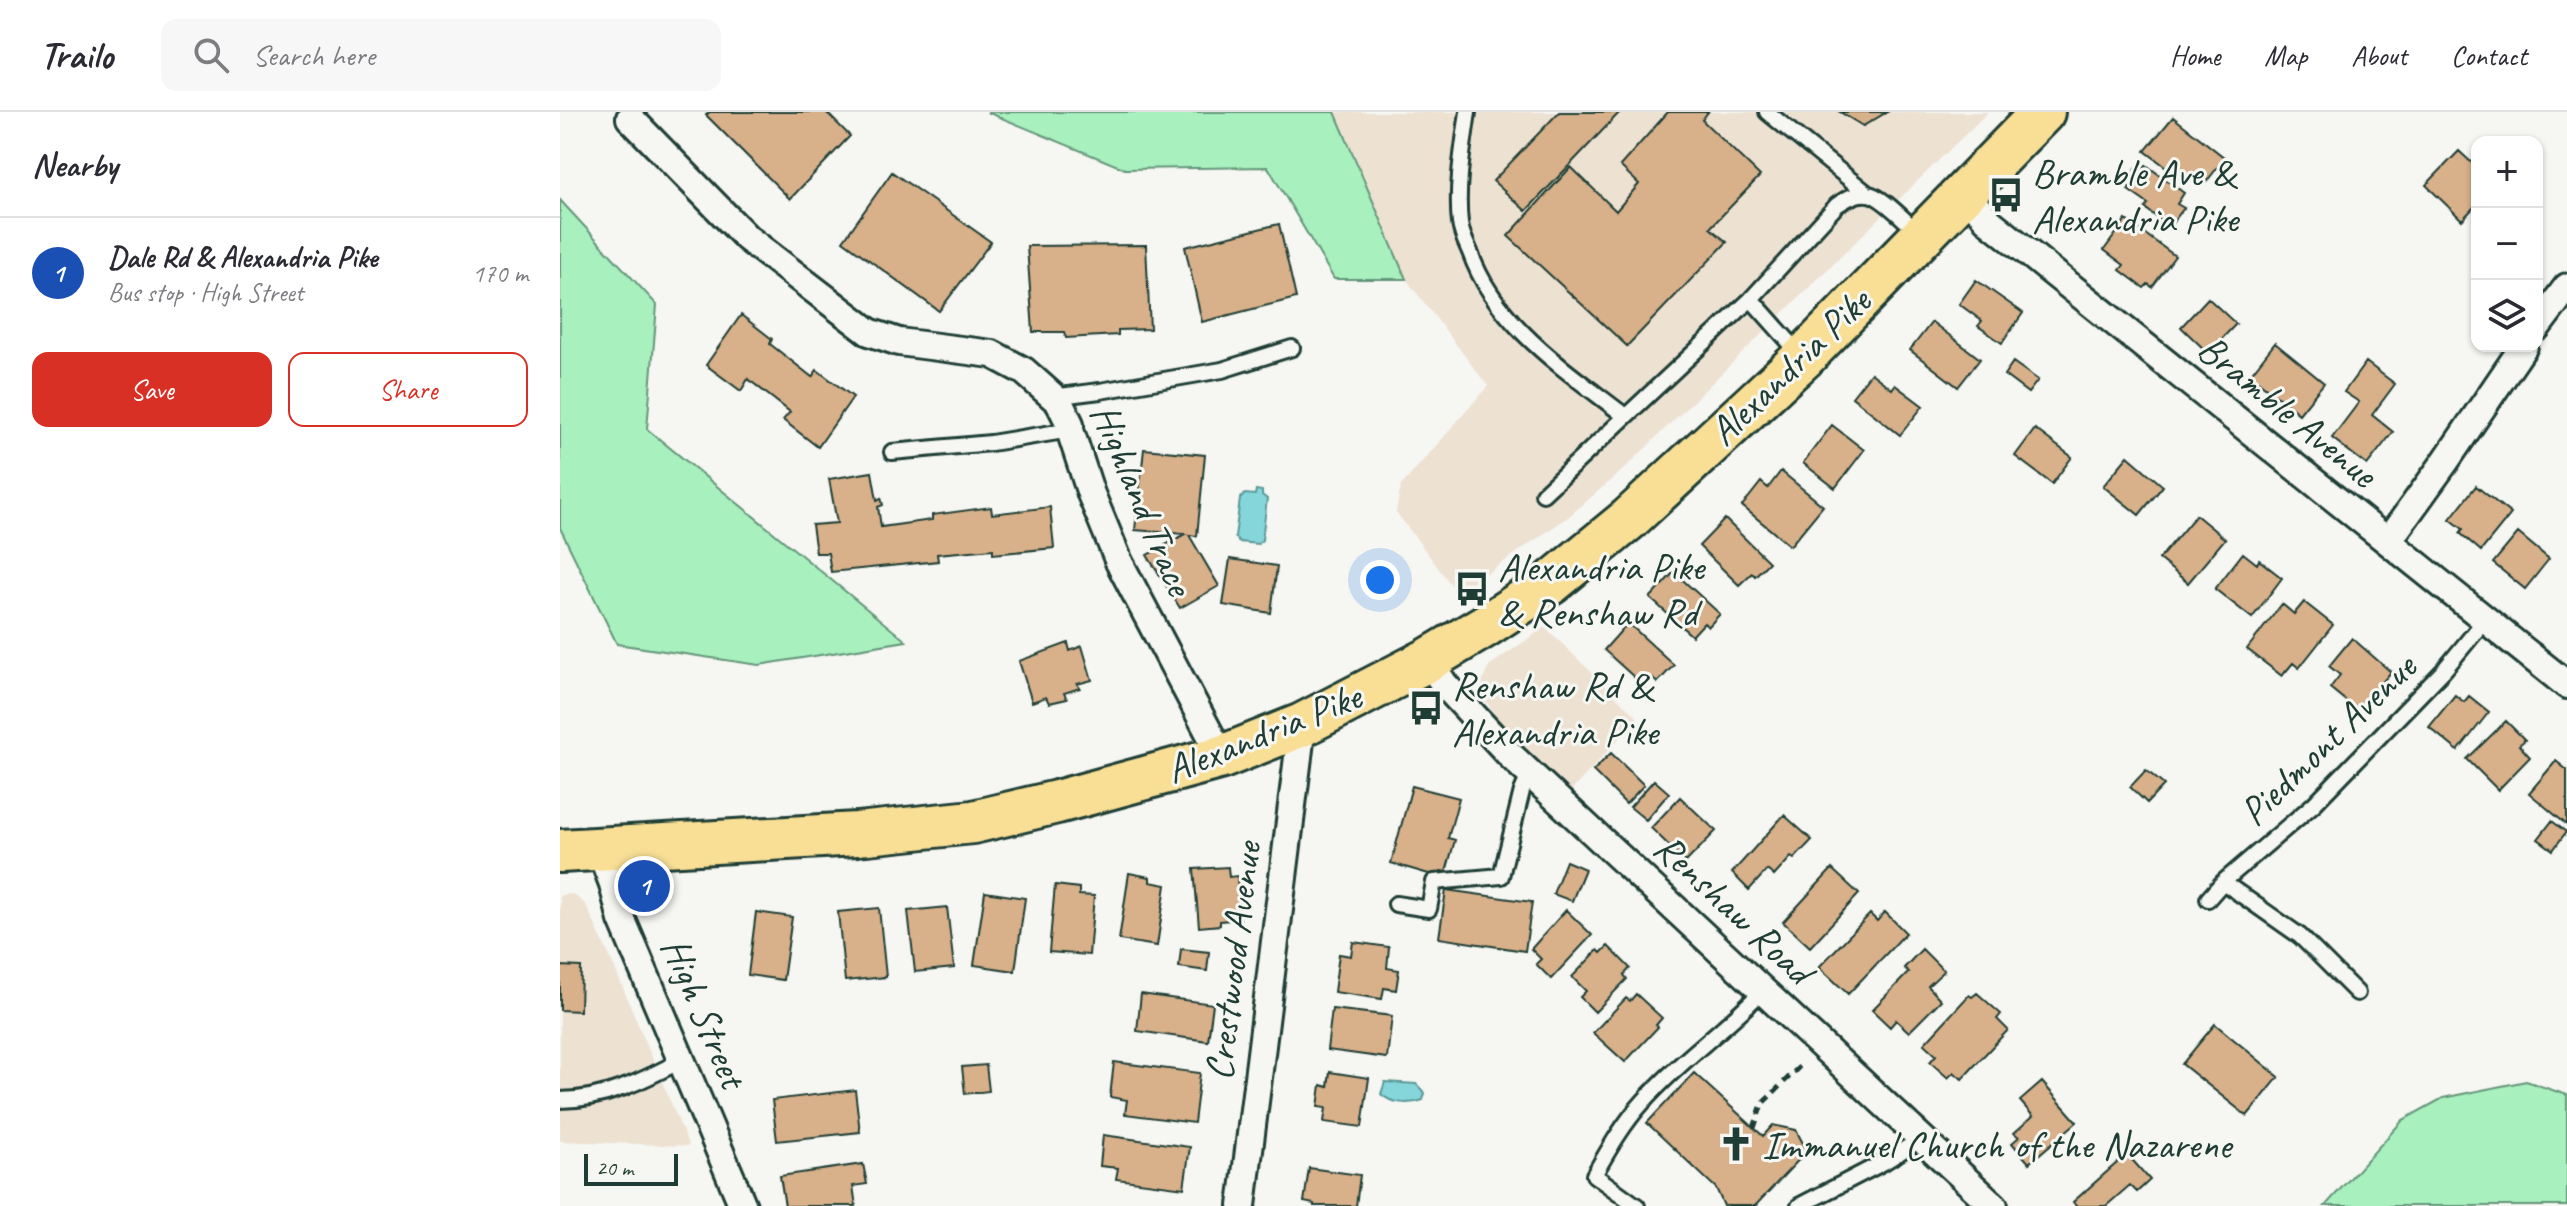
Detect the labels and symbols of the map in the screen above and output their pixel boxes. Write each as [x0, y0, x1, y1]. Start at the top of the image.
place label: Bramble Ave & Alexandria Pike [2032, 148, 2241, 244]
bus stop icon: Bramble Ave & Alexandria Pike [1987, 176, 2025, 214]
street label: Alexandria Pike [1698, 275, 1883, 456]
street label: Bramble Avenue [2188, 323, 2389, 500]
street label: Highland Trace [1079, 396, 1206, 605]
place label: Alexandria Pike & Renshaw Rd [1498, 542, 1707, 638]
your location [1360, 560, 1400, 600]
bus stop icon: Alexandria Pike & Renshaw Rd [1453, 570, 1491, 608]
street label: Piedmont Avenue [2229, 641, 2429, 836]
place label: Renshaw Rd & Alexandria Pike [1452, 661, 1661, 757]
street label: Alexandria Pike [1159, 670, 1371, 795]
bus stop icon: Renshaw Rd & Alexandria Pike [1407, 689, 1445, 727]
street label: Renshaw Road [1644, 823, 1828, 999]
street label: Crestwood Avenue [1194, 836, 1273, 1083]
pin: 1 [618, 856, 670, 916]
street label: High Street [650, 930, 760, 1099]
place label: Immanuel Church of the Nazarene [1762, 1120, 2234, 1170]
church icon: Immanuel Church of the Nazarene [1717, 1125, 1755, 1163]
scale bar [584, 1150, 678, 1186]

